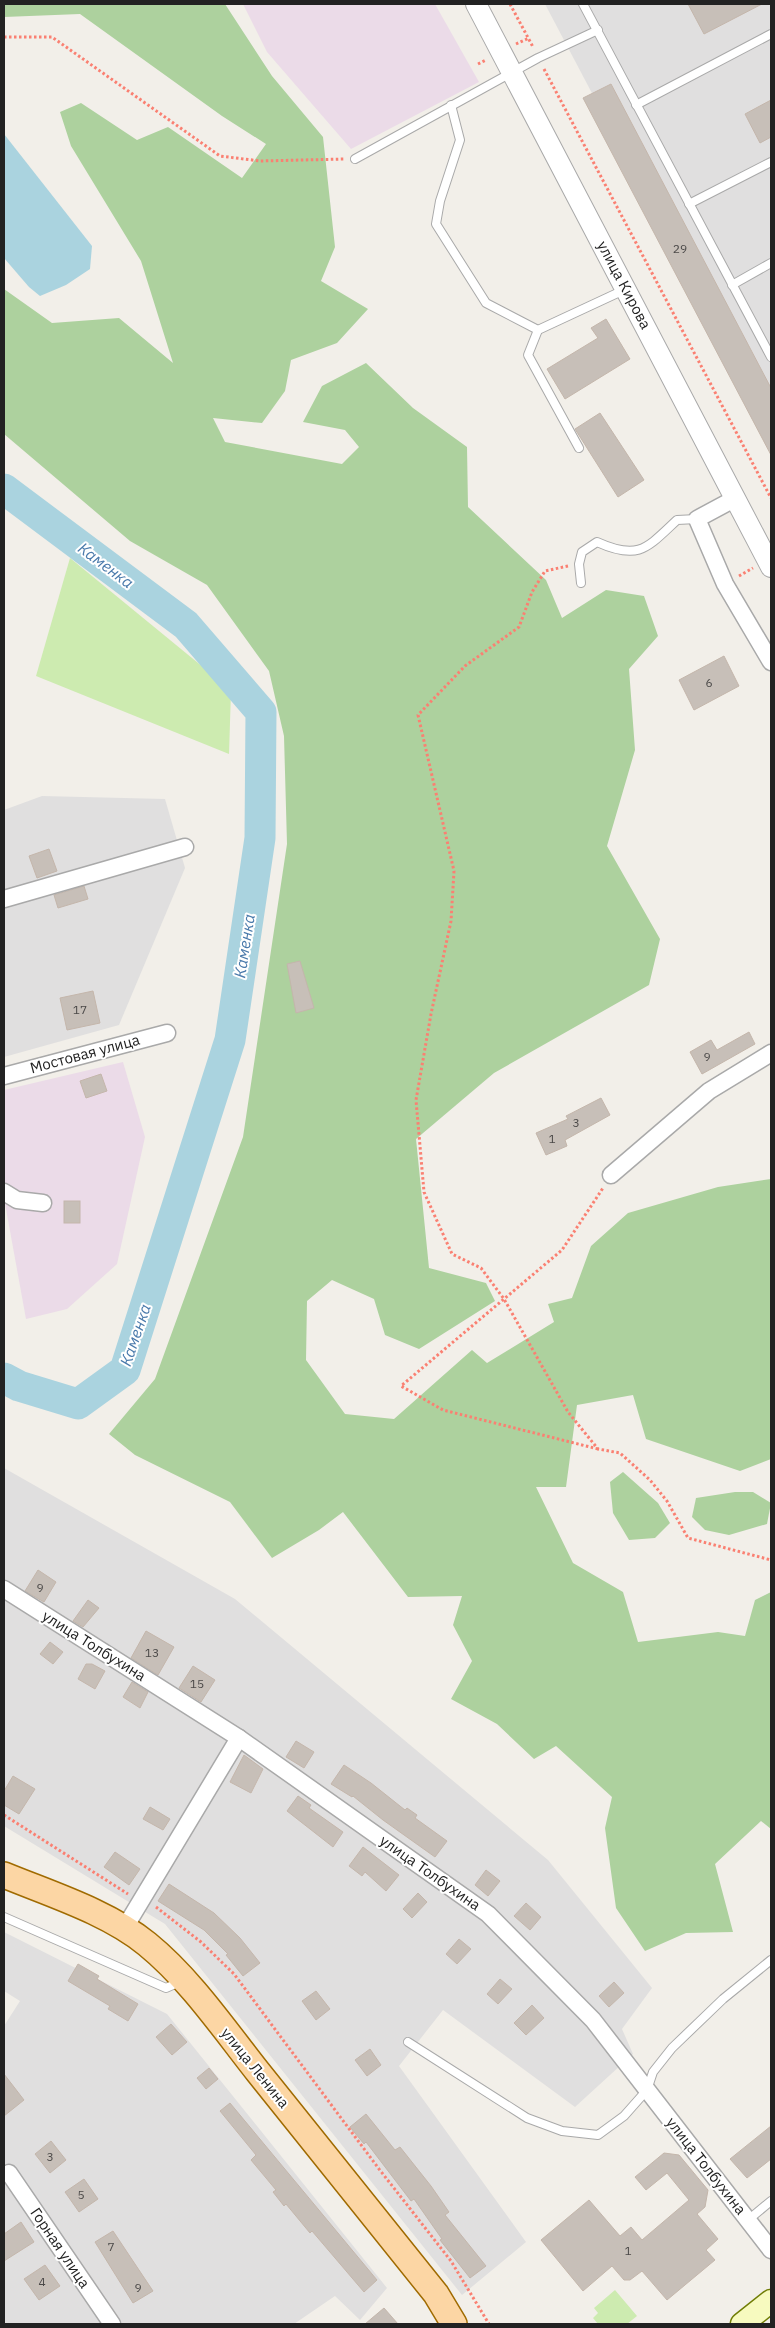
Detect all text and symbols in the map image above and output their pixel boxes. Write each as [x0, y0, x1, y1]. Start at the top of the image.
street label: улица Кирова [593, 237, 656, 332]
house number: 29 [673, 241, 687, 256]
water label: Каменка [74, 538, 138, 592]
house number: 6 [705, 675, 713, 690]
water label: Каменка [229, 913, 259, 979]
house number: 17 [73, 1002, 87, 1017]
street label: Мостовая улица [28, 1030, 142, 1077]
house number: 9 [703, 1049, 711, 1064]
house number: 3 [572, 1115, 580, 1130]
house number: 1 [548, 1131, 556, 1146]
water label: Каменка [115, 1301, 155, 1369]
house number: 9 [36, 1580, 44, 1595]
street label: улица Толбухина [39, 1606, 150, 1685]
house number: 13 [145, 1645, 159, 1660]
house number: 15 [190, 1676, 204, 1691]
street label: улица Толбухина [376, 1831, 484, 1914]
street label: улица Ленина [217, 2024, 294, 2112]
street label: улица Толбухина [662, 2113, 750, 2218]
house number: 3 [46, 2149, 54, 2164]
house number: 5 [77, 2187, 85, 2202]
street label: Горная улица [27, 2204, 94, 2292]
house number: 7 [107, 2239, 115, 2254]
house number: 1 [624, 2243, 632, 2258]
house number: 4 [38, 2274, 46, 2289]
house number: 9 [134, 2280, 142, 2295]

